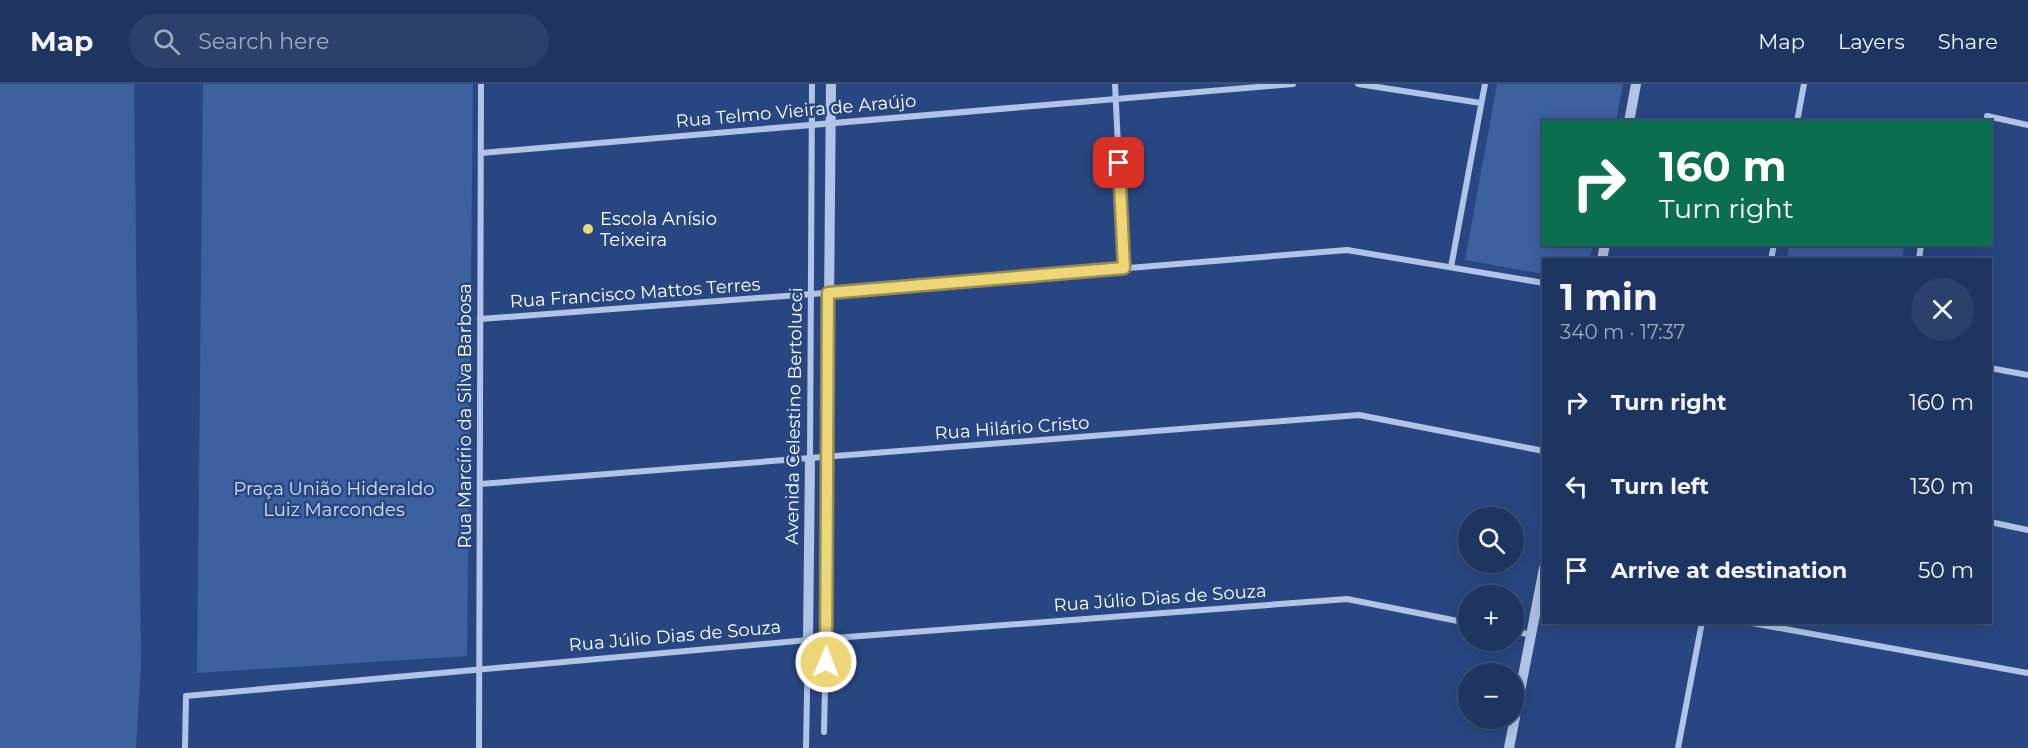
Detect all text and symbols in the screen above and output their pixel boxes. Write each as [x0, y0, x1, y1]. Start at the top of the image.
search box [129, 14, 549, 68]
text: Map [30, 24, 93, 58]
icon: search [150, 25, 183, 58]
text: Search here [198, 28, 329, 55]
text: Map [1758, 29, 1805, 54]
text: Layers [1838, 29, 1905, 54]
text: Share [1938, 29, 1998, 54]
street label: Rua Telmo Vieira de Araújo [675, 90, 917, 132]
pin [1093, 137, 1144, 188]
text: 160 m [1659, 140, 1787, 192]
icon: right [1560, 144, 1638, 222]
icon: arrive [1102, 146, 1135, 179]
text: Turn right [1659, 192, 1794, 225]
place label: Escola Anísio Teixeira [600, 208, 717, 251]
marker: Escola Anísio Teixeira [581, 222, 595, 236]
street label: Rua Francisco Mattos Terres [509, 273, 761, 313]
text: 1 min [1560, 275, 1658, 319]
button: close [1911, 278, 1974, 341]
street label: Rua Marcírio da Silva Barbosa [454, 283, 476, 549]
street label: Avenida Celestino Bertolucci [781, 287, 807, 545]
text: 340 m · 17:37 [1560, 320, 1685, 344]
icon: right [1560, 386, 1593, 419]
text: Turn right [1611, 389, 1726, 416]
text: 160 m [1909, 389, 1974, 416]
street label: Rua Hilário Cristo [934, 412, 1090, 444]
icon: left [1560, 470, 1593, 503]
text: Turn left [1611, 473, 1709, 500]
text: 130 m [1910, 473, 1974, 500]
park label: Praça União Hideraldo Luiz Marcondes [234, 478, 434, 521]
map controls [1458, 507, 1524, 729]
button: search [1458, 507, 1524, 573]
icon: arrive [1560, 554, 1593, 587]
text: Arrive at destination [1611, 557, 1847, 584]
text: 50 m [1918, 557, 1974, 584]
street label: Rua Júlio Dias de Souza [1053, 580, 1267, 616]
button: + [1458, 585, 1524, 651]
street label: Rua Júlio Dias de Souza [568, 616, 782, 656]
position arrow [794, 630, 858, 694]
button: − [1458, 663, 1524, 729]

